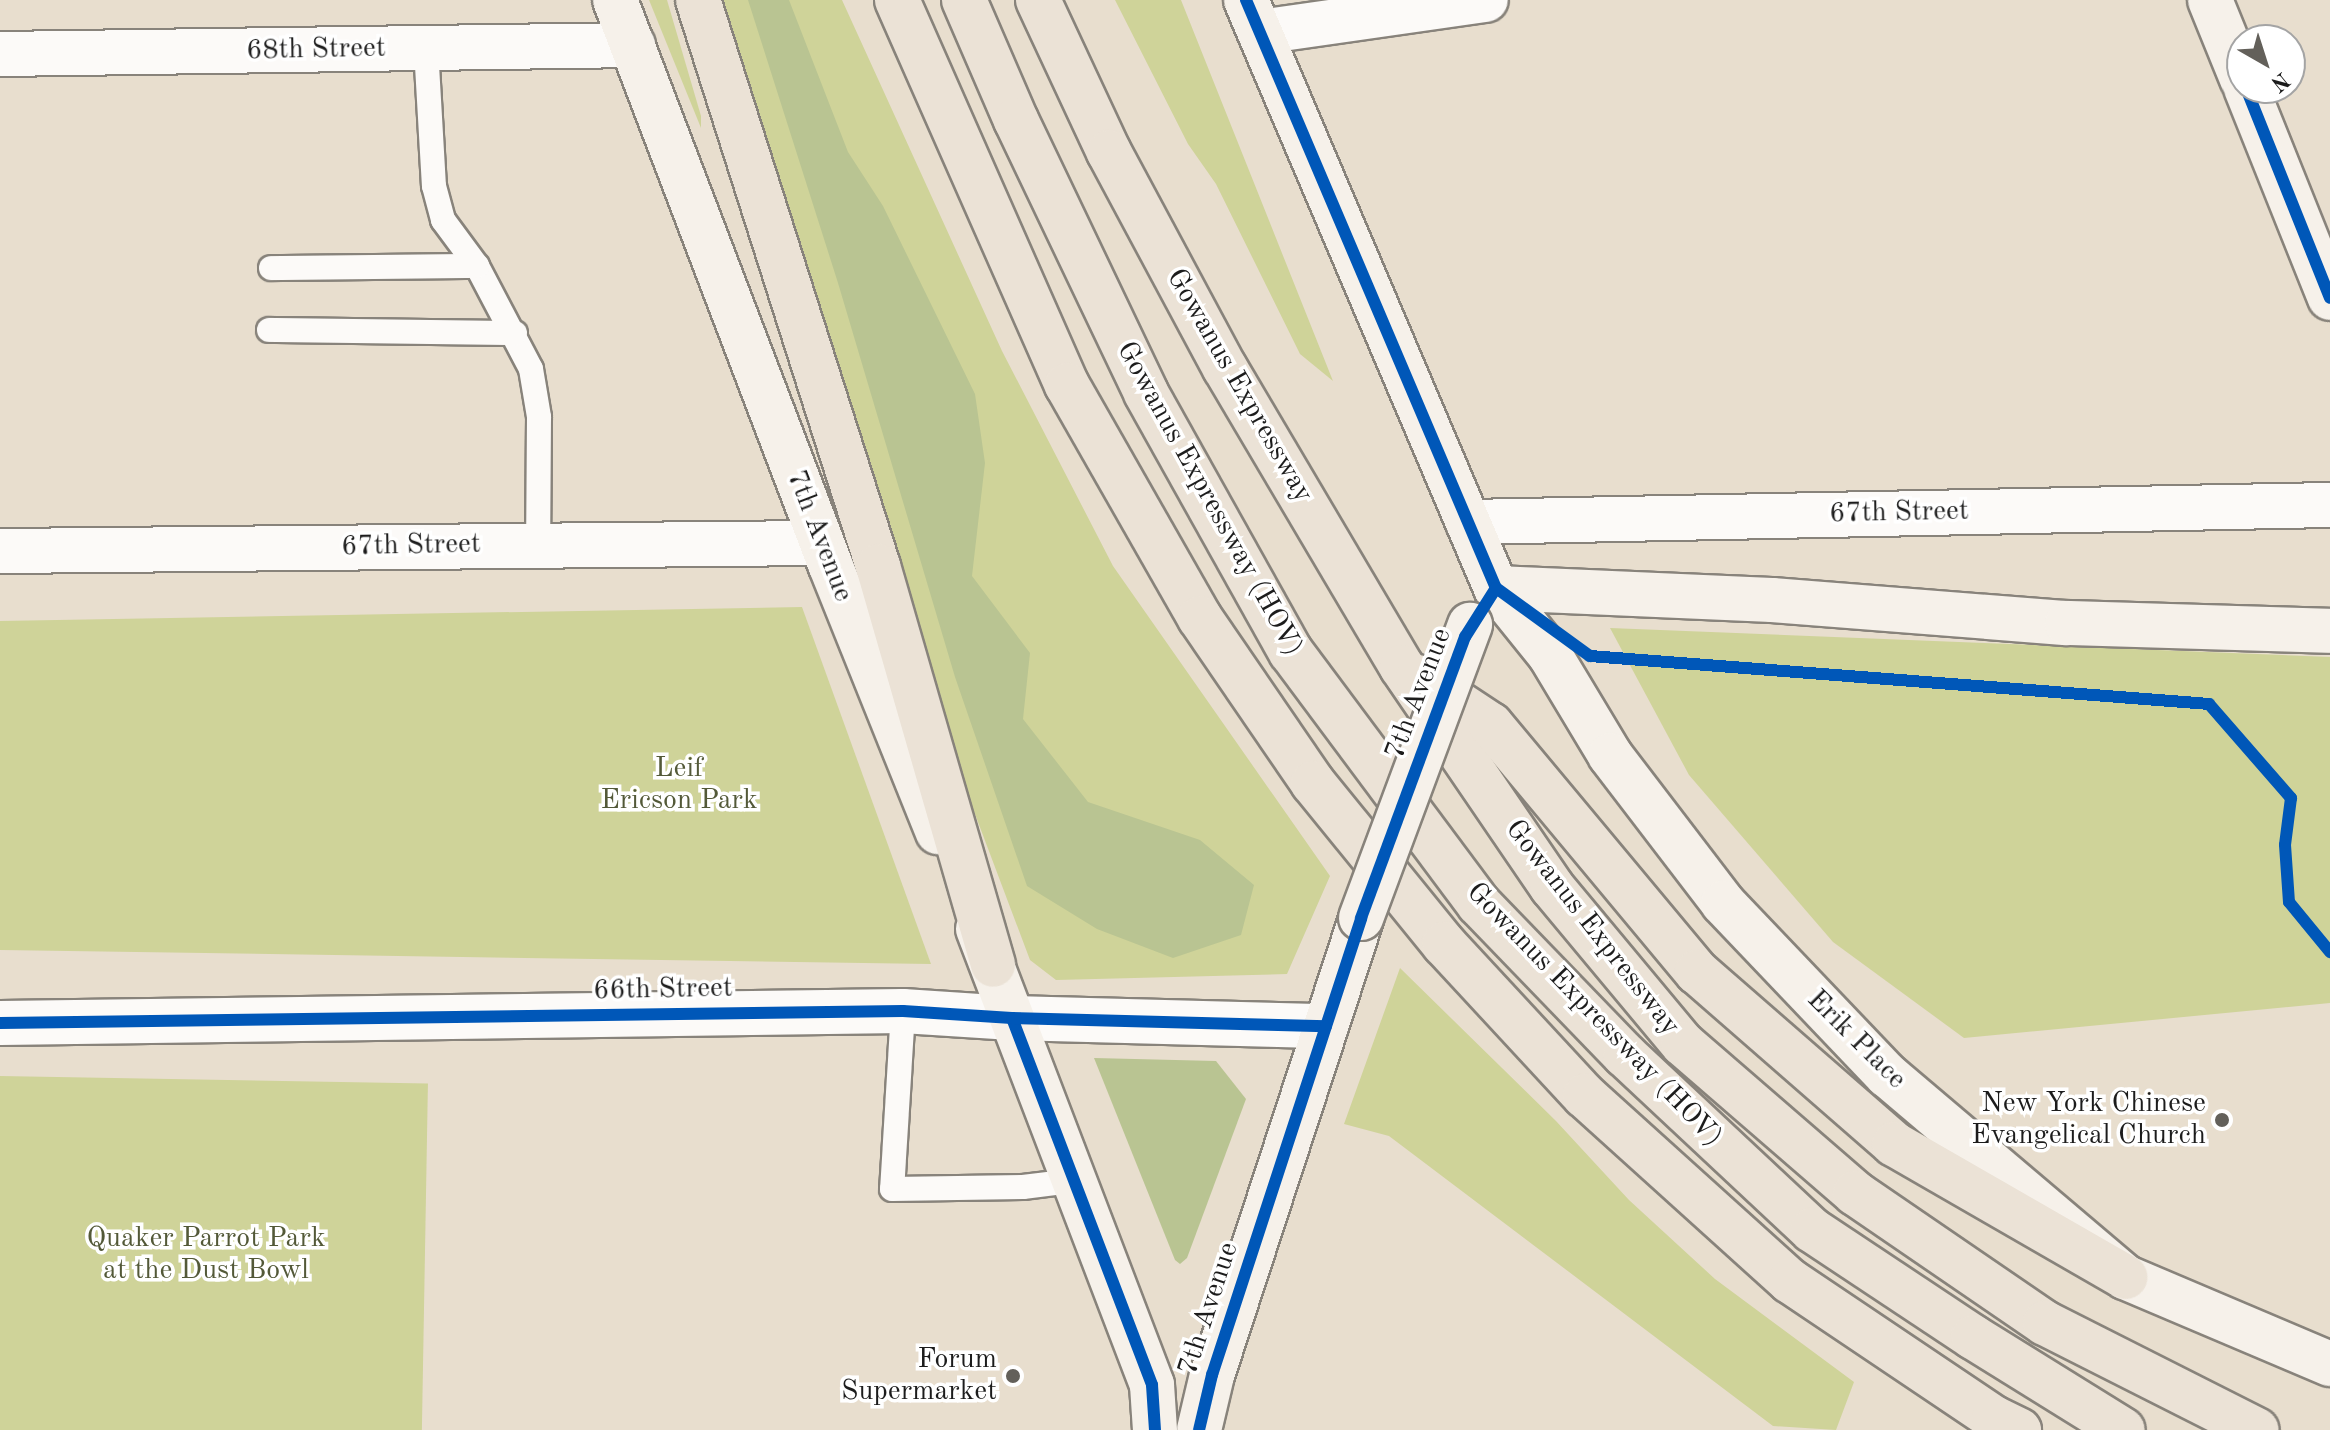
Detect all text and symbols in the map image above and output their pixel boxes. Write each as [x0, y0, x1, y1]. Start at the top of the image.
north arrow [2226, 24, 2306, 104]
street label: 68th Street [246, 32, 386, 68]
text: N [2266, 67, 2293, 95]
street label: Gowanus Expressway [1158, 263, 1320, 509]
street label: Gowanus Expressway (HOV) [1108, 336, 1310, 662]
street label: 7th Avenue [779, 466, 859, 606]
street label: 67th Street [1829, 495, 1969, 531]
street label: 67th Street [341, 528, 481, 564]
street label: 7th Avenue [1379, 624, 1459, 764]
park label: Leif Ericson Park [600, 752, 758, 818]
street label: Gowanus Expressway [1497, 813, 1687, 1043]
street label: Gowanus Expressway (HOV) [1459, 876, 1729, 1154]
street label: 66th Street [593, 972, 733, 1008]
street label: Erik Place [1799, 983, 1913, 1097]
place label: New York Chinese Evangelical Church [1971, 1087, 2206, 1153]
marker: New York Chinese Evangelical Church [2213, 1111, 2231, 1129]
park label: Quaker Parrot Park at the Dust Bowl [87, 1222, 325, 1288]
street label: 7th Avenue [1172, 1238, 1246, 1380]
place label: Forum Supermarket [841, 1343, 997, 1409]
marker: Forum Supermarket [1004, 1367, 1022, 1385]

